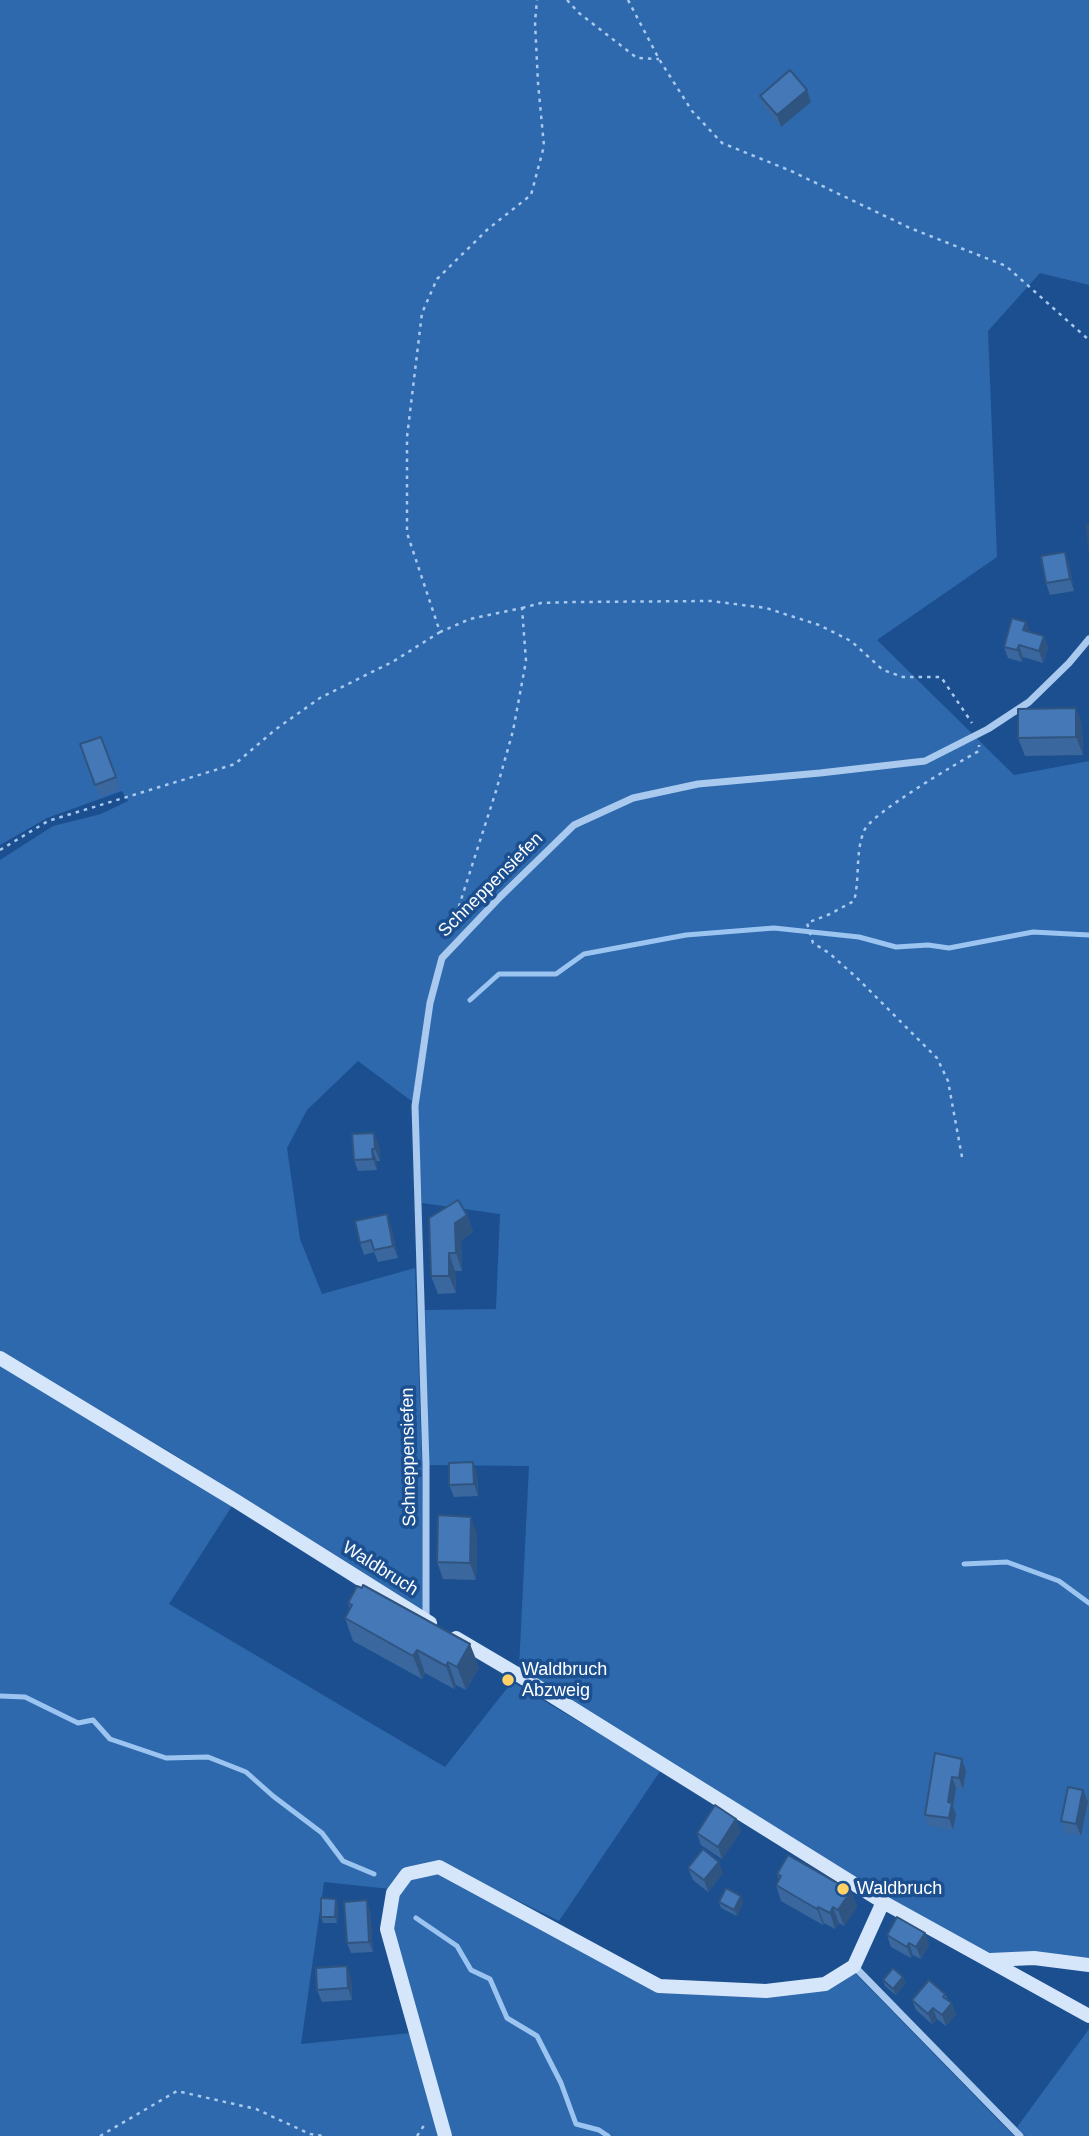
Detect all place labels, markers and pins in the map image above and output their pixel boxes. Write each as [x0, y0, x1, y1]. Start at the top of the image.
place label: Waldbruch Abzweig [522, 1659, 607, 1702]
marker: Waldbruch Abzweig [500, 1672, 516, 1688]
place label: Waldbruch [857, 1878, 942, 1900]
marker: Waldbruch [835, 1881, 851, 1897]

